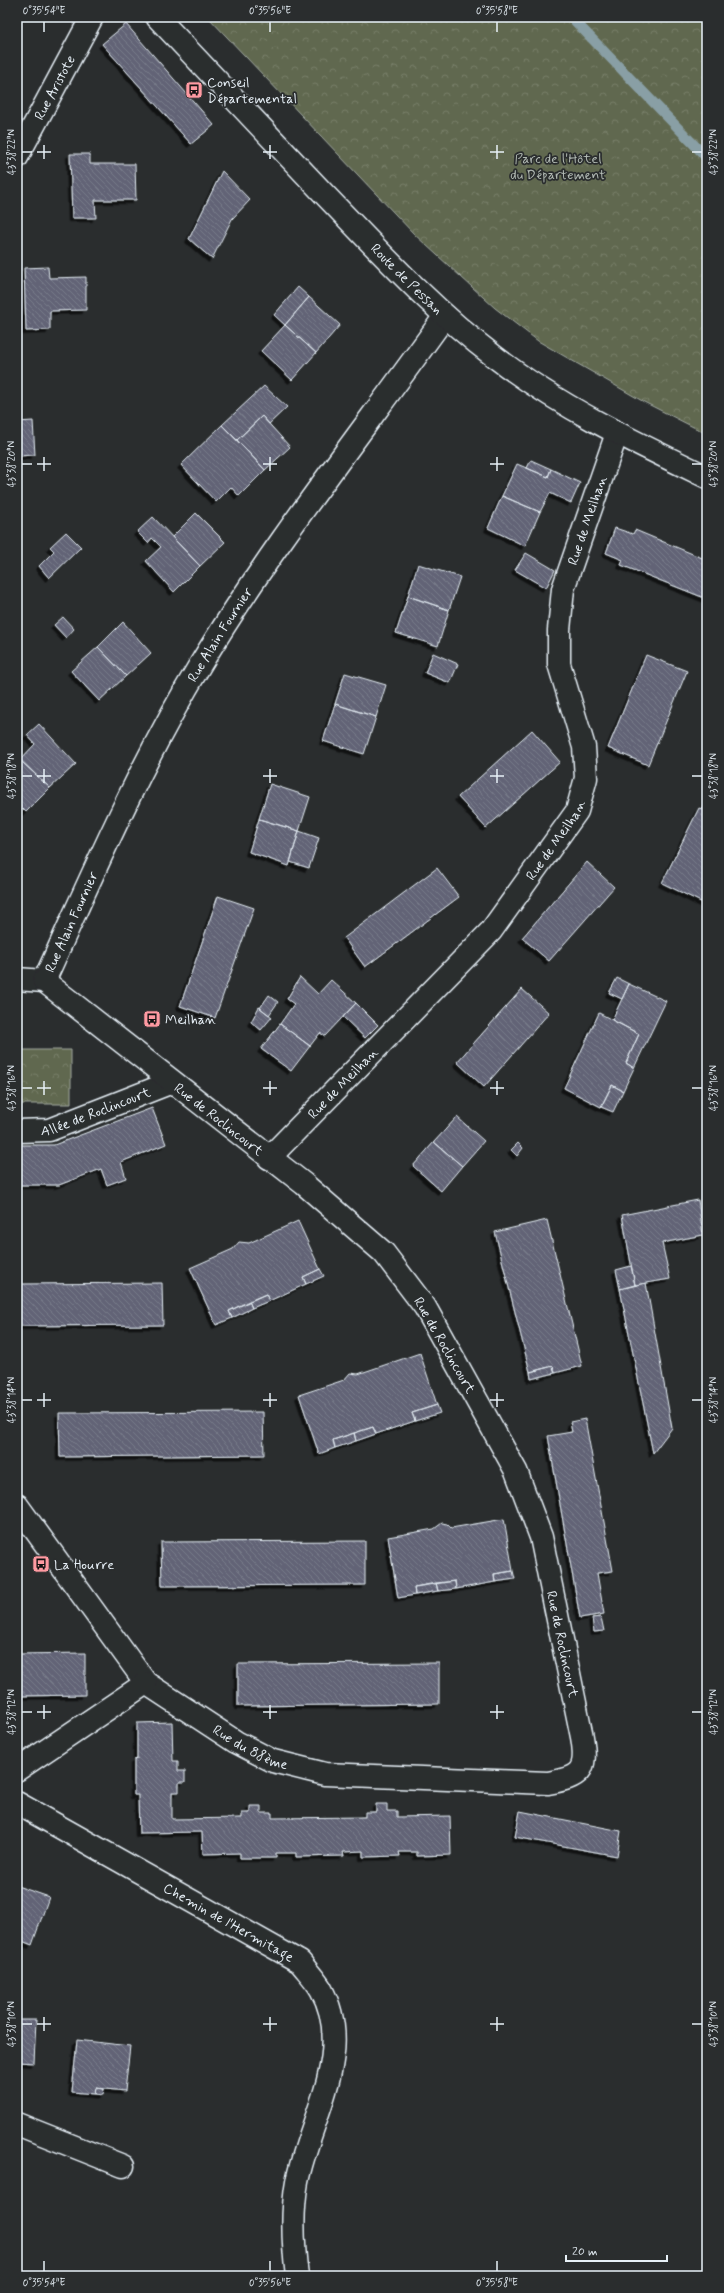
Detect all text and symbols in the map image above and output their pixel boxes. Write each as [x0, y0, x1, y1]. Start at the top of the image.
text: 0°35'54"E [23, 4, 65, 18]
text: 0°35'56"E [249, 4, 291, 18]
text: 0°35'58"E [476, 4, 518, 18]
street label: Rue Aristote [30, 52, 80, 123]
place label: Conseil Départemental [207, 74, 297, 108]
bus stop icon: Conseil Départemental [184, 80, 204, 100]
text: 43°38'22"N [5, 129, 19, 175]
text: 43°38'22"N [707, 129, 721, 175]
park label: Parc de l'Hôtel du Département [510, 150, 606, 184]
street label: Route de Pessan [366, 240, 446, 319]
text: 43°38'20"N [5, 440, 19, 487]
text: 43°38'20"N [707, 440, 721, 487]
street label: Rue de Meilhan [564, 474, 611, 568]
street label: Rue Alain Fournier [184, 584, 257, 686]
text: 43°38'18"N [5, 753, 19, 799]
text: 43°38'18"N [707, 753, 721, 799]
street label: Rue de Meilhan [522, 799, 589, 884]
street label: Rue Alain Fournier [41, 868, 103, 976]
bus stop icon: Meilhan [142, 1009, 162, 1029]
place label: Meilhan [165, 1011, 216, 1029]
street label: Rue de Meilhan [304, 1044, 382, 1123]
text: 43°38'16"N [5, 1065, 19, 1111]
text: 43°38'16"N [707, 1065, 721, 1111]
street label: Rue de Roclincourt [170, 1079, 267, 1161]
street label: Allée de Roclincourt [41, 1083, 154, 1140]
street label: Rue de Roclincourt [409, 1294, 479, 1398]
text: 43°38'14"N [5, 1376, 19, 1423]
text: 43°38'14"N [707, 1376, 721, 1423]
bus stop icon: La Hourre [31, 1554, 51, 1574]
place label: La Hourre [54, 1556, 114, 1574]
street label: Rue de Roclincourt [542, 1589, 582, 1700]
text: 43°38'12"N [5, 1689, 19, 1735]
text: 43°38'12"N [707, 1689, 721, 1735]
street label: Rue du 88ème [209, 1721, 290, 1774]
street label: Chemin de l'Hermitage [160, 1879, 297, 1967]
text: 43°38'10"N [5, 2001, 19, 2047]
text: 43°38'10"N [707, 2001, 721, 2047]
scale bar [566, 2237, 667, 2263]
text: 20 m [572, 2244, 598, 2260]
text: 0°35'54"E [23, 2276, 65, 2290]
text: 0°35'56"E [249, 2276, 291, 2290]
text: 0°35'58"E [476, 2276, 518, 2290]

